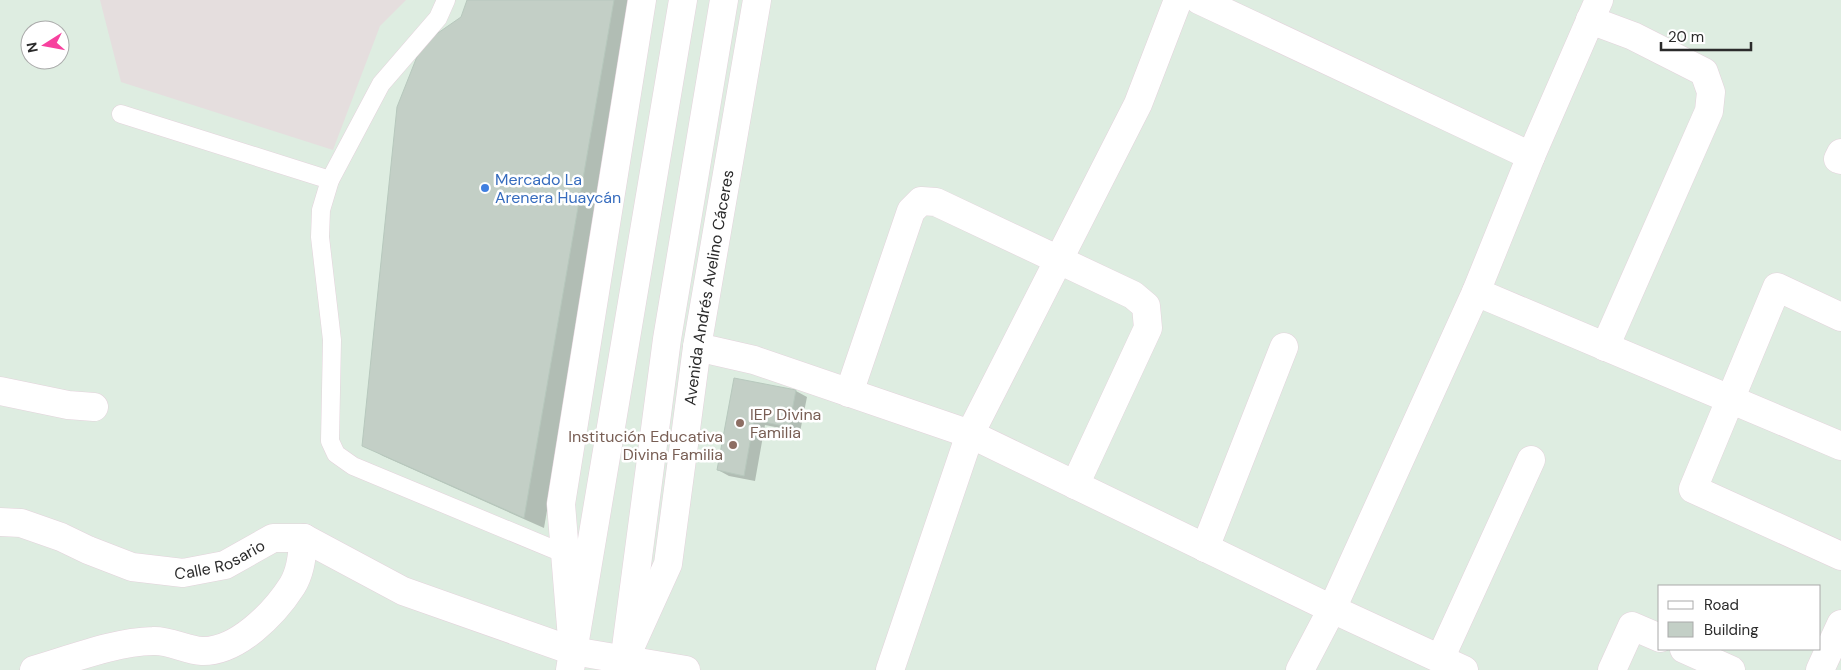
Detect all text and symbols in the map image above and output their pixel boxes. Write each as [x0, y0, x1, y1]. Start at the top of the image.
north arrow [20, 20, 70, 70]
scale bar [1661, 20, 1751, 52]
text: 20 m [1668, 27, 1704, 47]
text: N [22, 41, 42, 54]
street label: Avenida Andrés Avelino Cáceres [679, 168, 738, 407]
place label: Mercado La Arenera Huaycán [495, 169, 621, 208]
marker: Mercado La Arenera Huaycán [479, 182, 491, 194]
place label: IEP Divina Familia [750, 404, 821, 443]
marker: IEP Divina Familia [734, 417, 746, 429]
place label: Institución Educativa Divina Familia [568, 426, 723, 465]
marker: Institución Educativa Divina Familia [727, 439, 739, 451]
street label: Calle Rosario [173, 535, 269, 584]
legend [1658, 585, 1821, 650]
text: Road [1704, 595, 1739, 615]
text: Building [1704, 620, 1759, 640]

